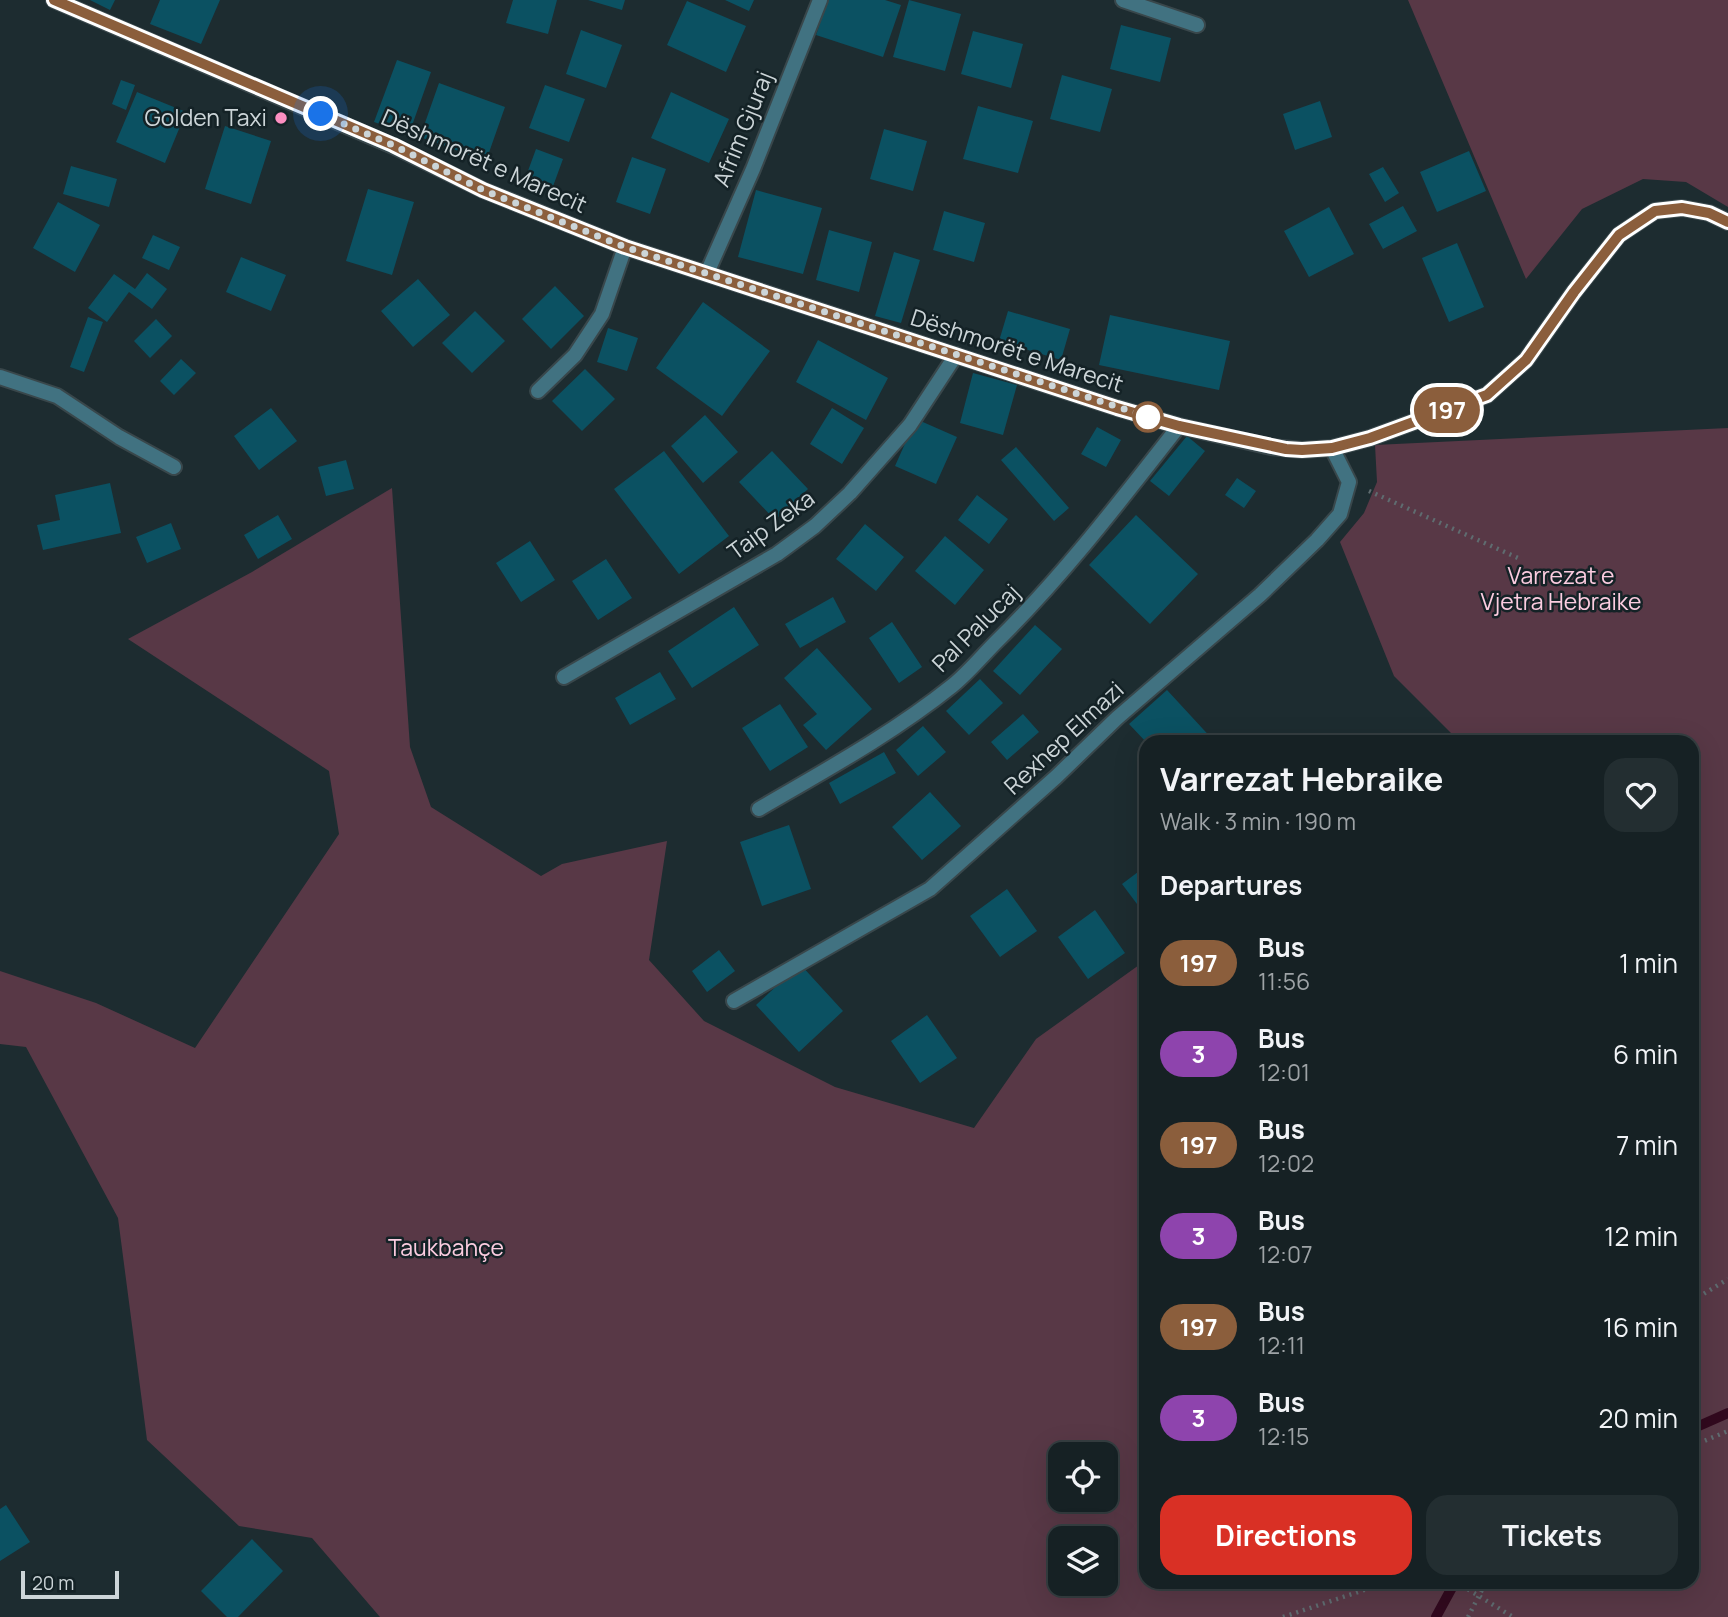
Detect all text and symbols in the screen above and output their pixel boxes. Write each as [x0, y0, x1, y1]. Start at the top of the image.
street label: Afrim Gjuraj [704, 66, 780, 191]
your location [303, 96, 338, 131]
street label: Dëshmorët e Marecit [377, 100, 592, 220]
place label: Golden Taxi [144, 101, 267, 133]
marker: Golden Taxi [273, 110, 289, 126]
street label: Dëshmorët e Marecit [907, 301, 1128, 400]
line badge: 197 [1407, 387, 1487, 433]
text: 197 [1428, 393, 1466, 426]
unlabelled marker [1133, 402, 1163, 432]
street label: Taip Zeka [720, 482, 820, 567]
park label: Varrezat e Vjetra Hebraike [1481, 559, 1641, 617]
street label: Pal Palucaj [924, 576, 1026, 678]
street label: Rexhep Elmazi [996, 673, 1130, 801]
text: Varrezat Hebraike [1160, 756, 1443, 801]
button: heart [1604, 758, 1678, 832]
text: Walk · 3 min · 190 m [1160, 805, 1356, 837]
text: Departures [1160, 867, 1302, 903]
text: Bus [1258, 929, 1305, 965]
text: 1 min [1619, 945, 1678, 981]
text: 197 [1179, 946, 1218, 979]
text: 11:56 [1258, 965, 1310, 997]
text: Bus [1258, 1020, 1305, 1056]
text: 6 min [1613, 1036, 1678, 1072]
text: 3 [1192, 1037, 1205, 1070]
text: 12:01 [1258, 1056, 1310, 1088]
text: Bus [1258, 1111, 1305, 1147]
text: 7 min [1616, 1127, 1678, 1163]
text: 197 [1179, 1128, 1218, 1161]
text: 12:02 [1258, 1147, 1314, 1179]
text: Bus [1258, 1202, 1305, 1238]
text: 12 min [1604, 1218, 1678, 1254]
text: 3 [1192, 1219, 1205, 1252]
park label: Taukbahçe [388, 1231, 504, 1263]
text: 12:07 [1258, 1238, 1313, 1270]
text: Bus [1258, 1293, 1305, 1329]
text: 16 min [1603, 1309, 1678, 1345]
text: 197 [1179, 1310, 1218, 1343]
text: 12:11 [1258, 1329, 1305, 1361]
text: Bus [1258, 1384, 1305, 1420]
text: 20 min [1599, 1400, 1678, 1436]
text: 3 [1192, 1401, 1205, 1434]
text: 12:15 [1258, 1420, 1309, 1452]
map controls [1048, 1442, 1118, 1596]
button: locate [1048, 1442, 1118, 1512]
button: Directions [1160, 1495, 1412, 1575]
button: Tickets [1426, 1495, 1678, 1575]
button: layers [1048, 1526, 1118, 1596]
scale bar [21, 1568, 119, 1600]
text: 20 m [32, 1570, 74, 1596]

